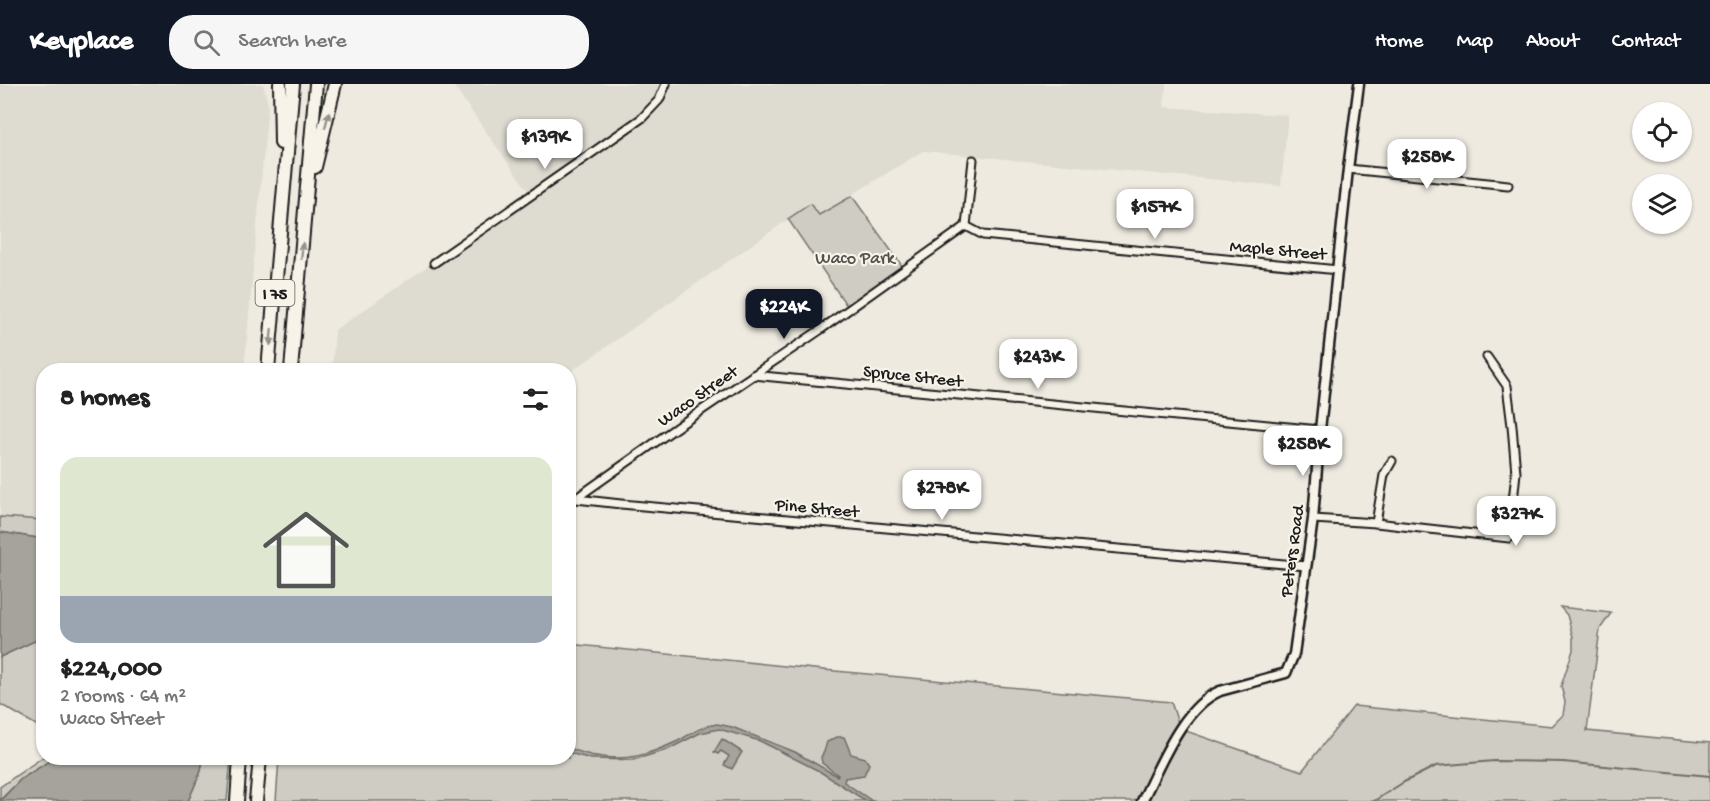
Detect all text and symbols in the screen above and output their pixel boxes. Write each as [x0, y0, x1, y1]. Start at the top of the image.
search box [169, 15, 589, 69]
text: Keyplace [30, 26, 133, 59]
icon: search [190, 26, 223, 59]
text: Search here [238, 29, 347, 55]
text: Home [1375, 30, 1423, 55]
text: Map [1456, 30, 1493, 55]
text: About [1526, 30, 1579, 55]
text: Contact [1612, 30, 1680, 55]
map controls [1632, 102, 1692, 234]
button: locate [1632, 102, 1692, 162]
one-way arrow [322, 111, 332, 129]
pin: $139K [503, 119, 587, 170]
text: $139K [521, 127, 569, 150]
pin: $258K [1385, 139, 1469, 190]
text: $258K [1401, 147, 1453, 170]
button: layers [1632, 174, 1692, 234]
pin: $157K [1113, 189, 1197, 240]
text: $157K [1131, 197, 1180, 220]
street label: Maple Street [1229, 237, 1329, 266]
one-way arrow [297, 242, 307, 261]
park label: Waco Park [815, 249, 897, 270]
road number: I 75 [256, 280, 294, 306]
pin: $224K [742, 289, 826, 340]
text: $224K [759, 297, 809, 320]
one-way arrow [266, 327, 276, 346]
pin: $243K [996, 339, 1080, 390]
text: $243K [1013, 347, 1063, 370]
street label: Waco Street [654, 361, 744, 432]
street label: Spruce Street [862, 362, 965, 393]
icon: filters [519, 383, 552, 416]
text: 8 homes [60, 384, 149, 415]
pin: $258K [1261, 426, 1345, 477]
text: $258K [1277, 434, 1329, 457]
pin: $278K [900, 470, 984, 521]
text: $278K [916, 478, 968, 501]
street label: Pine Street [773, 495, 861, 524]
icon: home [252, 496, 360, 604]
pin: $327K [1474, 496, 1558, 547]
street label: Peters Road [1277, 503, 1311, 600]
text: $327K [1491, 504, 1541, 527]
text: $224,000 [60, 655, 162, 686]
text: 2 rooms · 64 m² [60, 686, 186, 709]
text: Waco Street [60, 709, 163, 732]

